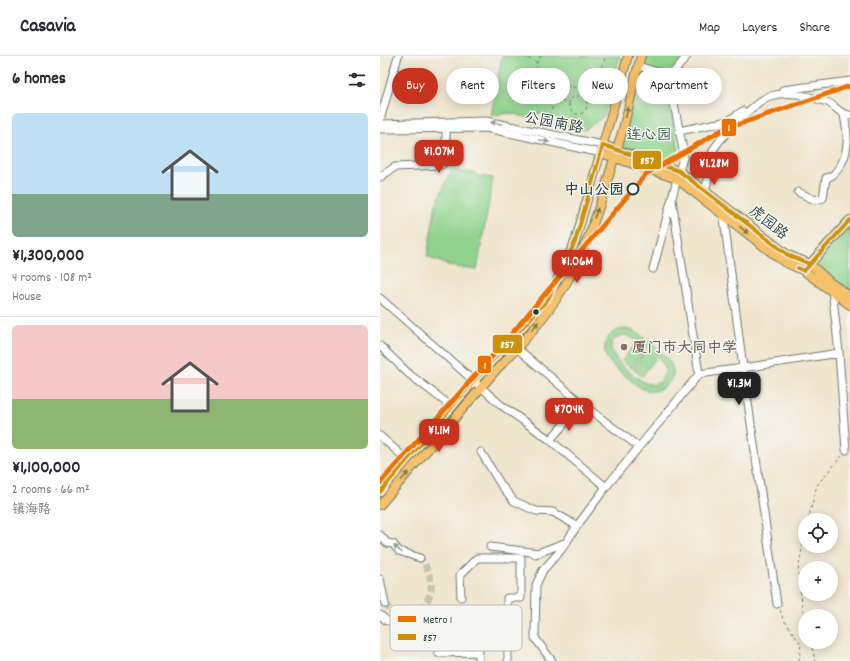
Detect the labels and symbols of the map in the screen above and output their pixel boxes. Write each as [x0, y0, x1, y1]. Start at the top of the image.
one-way arrow [624, 106, 630, 118]
street label: 公园南路 [522, 107, 585, 140]
line badge: 1 [721, 118, 737, 137]
one-way arrow [490, 120, 502, 126]
text: 1 [728, 121, 730, 137]
park label: 连心园 [626, 125, 672, 147]
one-way arrow [537, 138, 550, 144]
pin: ¥1.07M [406, 140, 472, 174]
line badge: 857 [632, 150, 662, 170]
pin: ¥1.28M [681, 152, 747, 186]
text: 857 [640, 154, 655, 170]
place label: 中山公园 [564, 180, 624, 202]
marker: 中山公园 [626, 182, 640, 196]
street label: 虎园路 [743, 201, 792, 246]
one-way arrow [593, 206, 599, 218]
one-way arrow [739, 226, 750, 235]
pin: ¥1.06M [544, 250, 610, 284]
unlabelled marker [531, 307, 541, 317]
one-way arrow [531, 321, 539, 332]
line badge: 857 [492, 334, 523, 354]
text: 857 [500, 338, 515, 354]
place label: 厦门市大同中学 [632, 338, 737, 360]
marker: 厦门市大同中学 [619, 342, 629, 352]
line badge: 1 [477, 355, 492, 374]
text: 1 [484, 359, 486, 375]
pin: ¥1.3M [711, 372, 767, 406]
pin: ¥704K [541, 398, 597, 432]
pin: ¥1.1M [411, 419, 467, 453]
one-way arrow [401, 470, 410, 481]
one-way arrow [393, 544, 404, 553]
legend [390, 605, 522, 651]
text: Metro 1 [423, 613, 452, 629]
text: 857 [423, 631, 437, 647]

